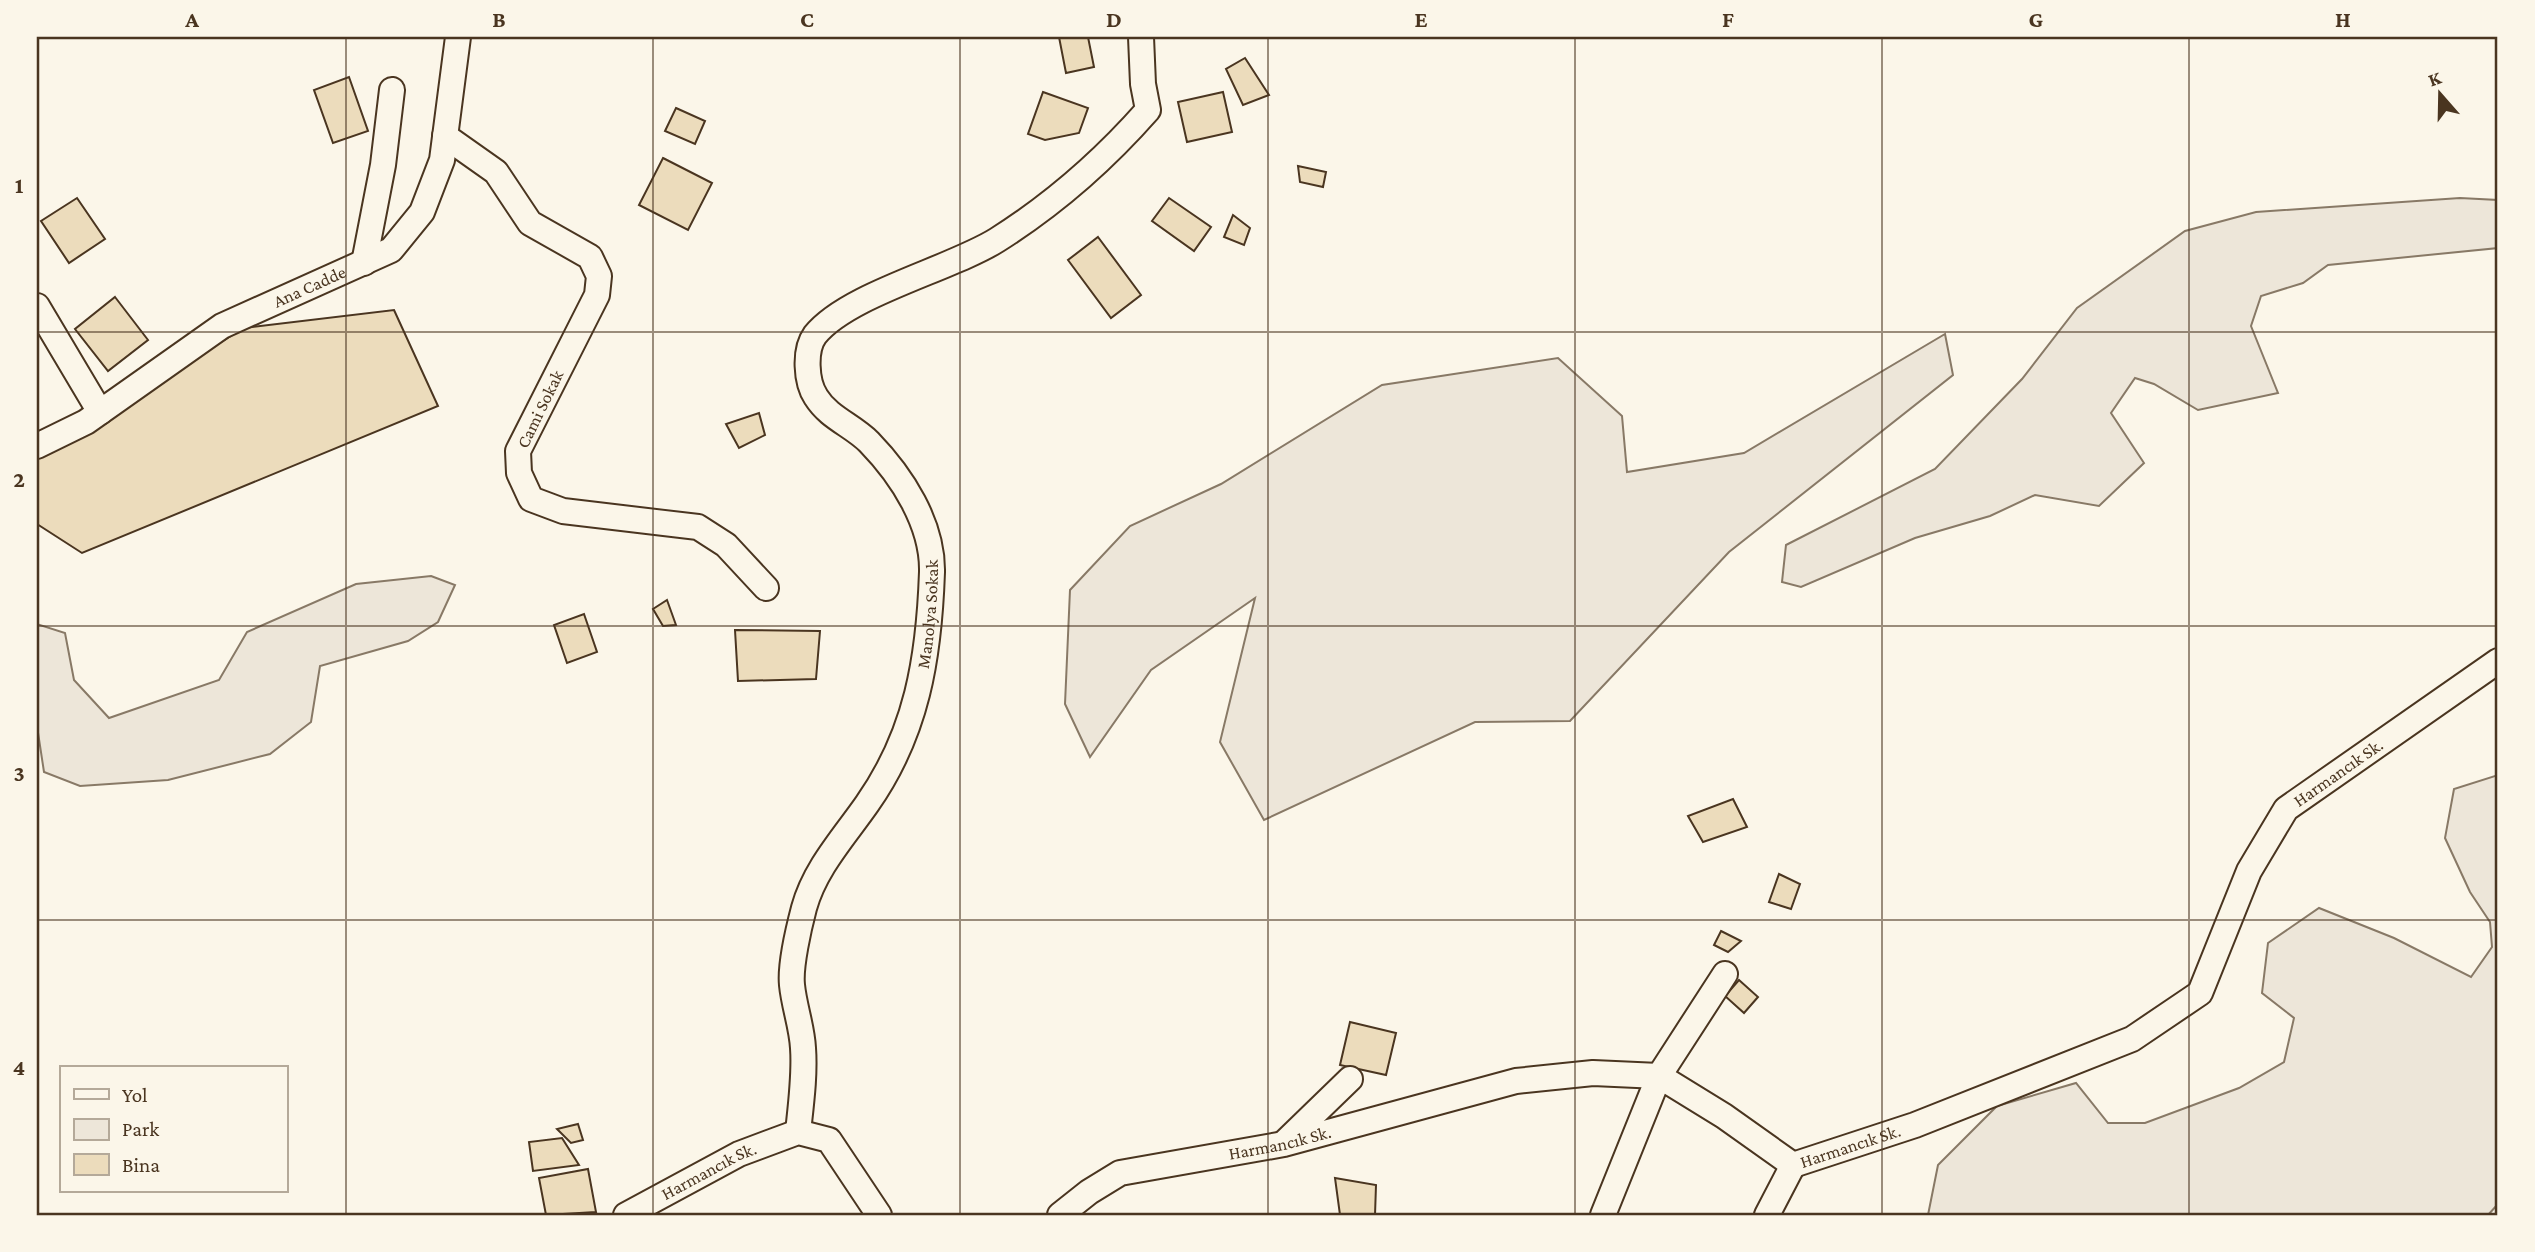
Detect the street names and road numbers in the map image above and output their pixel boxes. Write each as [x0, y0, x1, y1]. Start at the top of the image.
street label: Ana Cadde [270, 262, 349, 312]
street label: Cami Sokak [513, 366, 568, 451]
street label: Manolya Sokak [913, 559, 942, 670]
street label: Harmancık Sk. [2290, 734, 2387, 811]
street label: Harmancık Sk. [1797, 1120, 1903, 1172]
street label: Harmancık Sk. [1227, 1122, 1333, 1164]
street label: Harmancık Sk. [658, 1138, 759, 1204]

